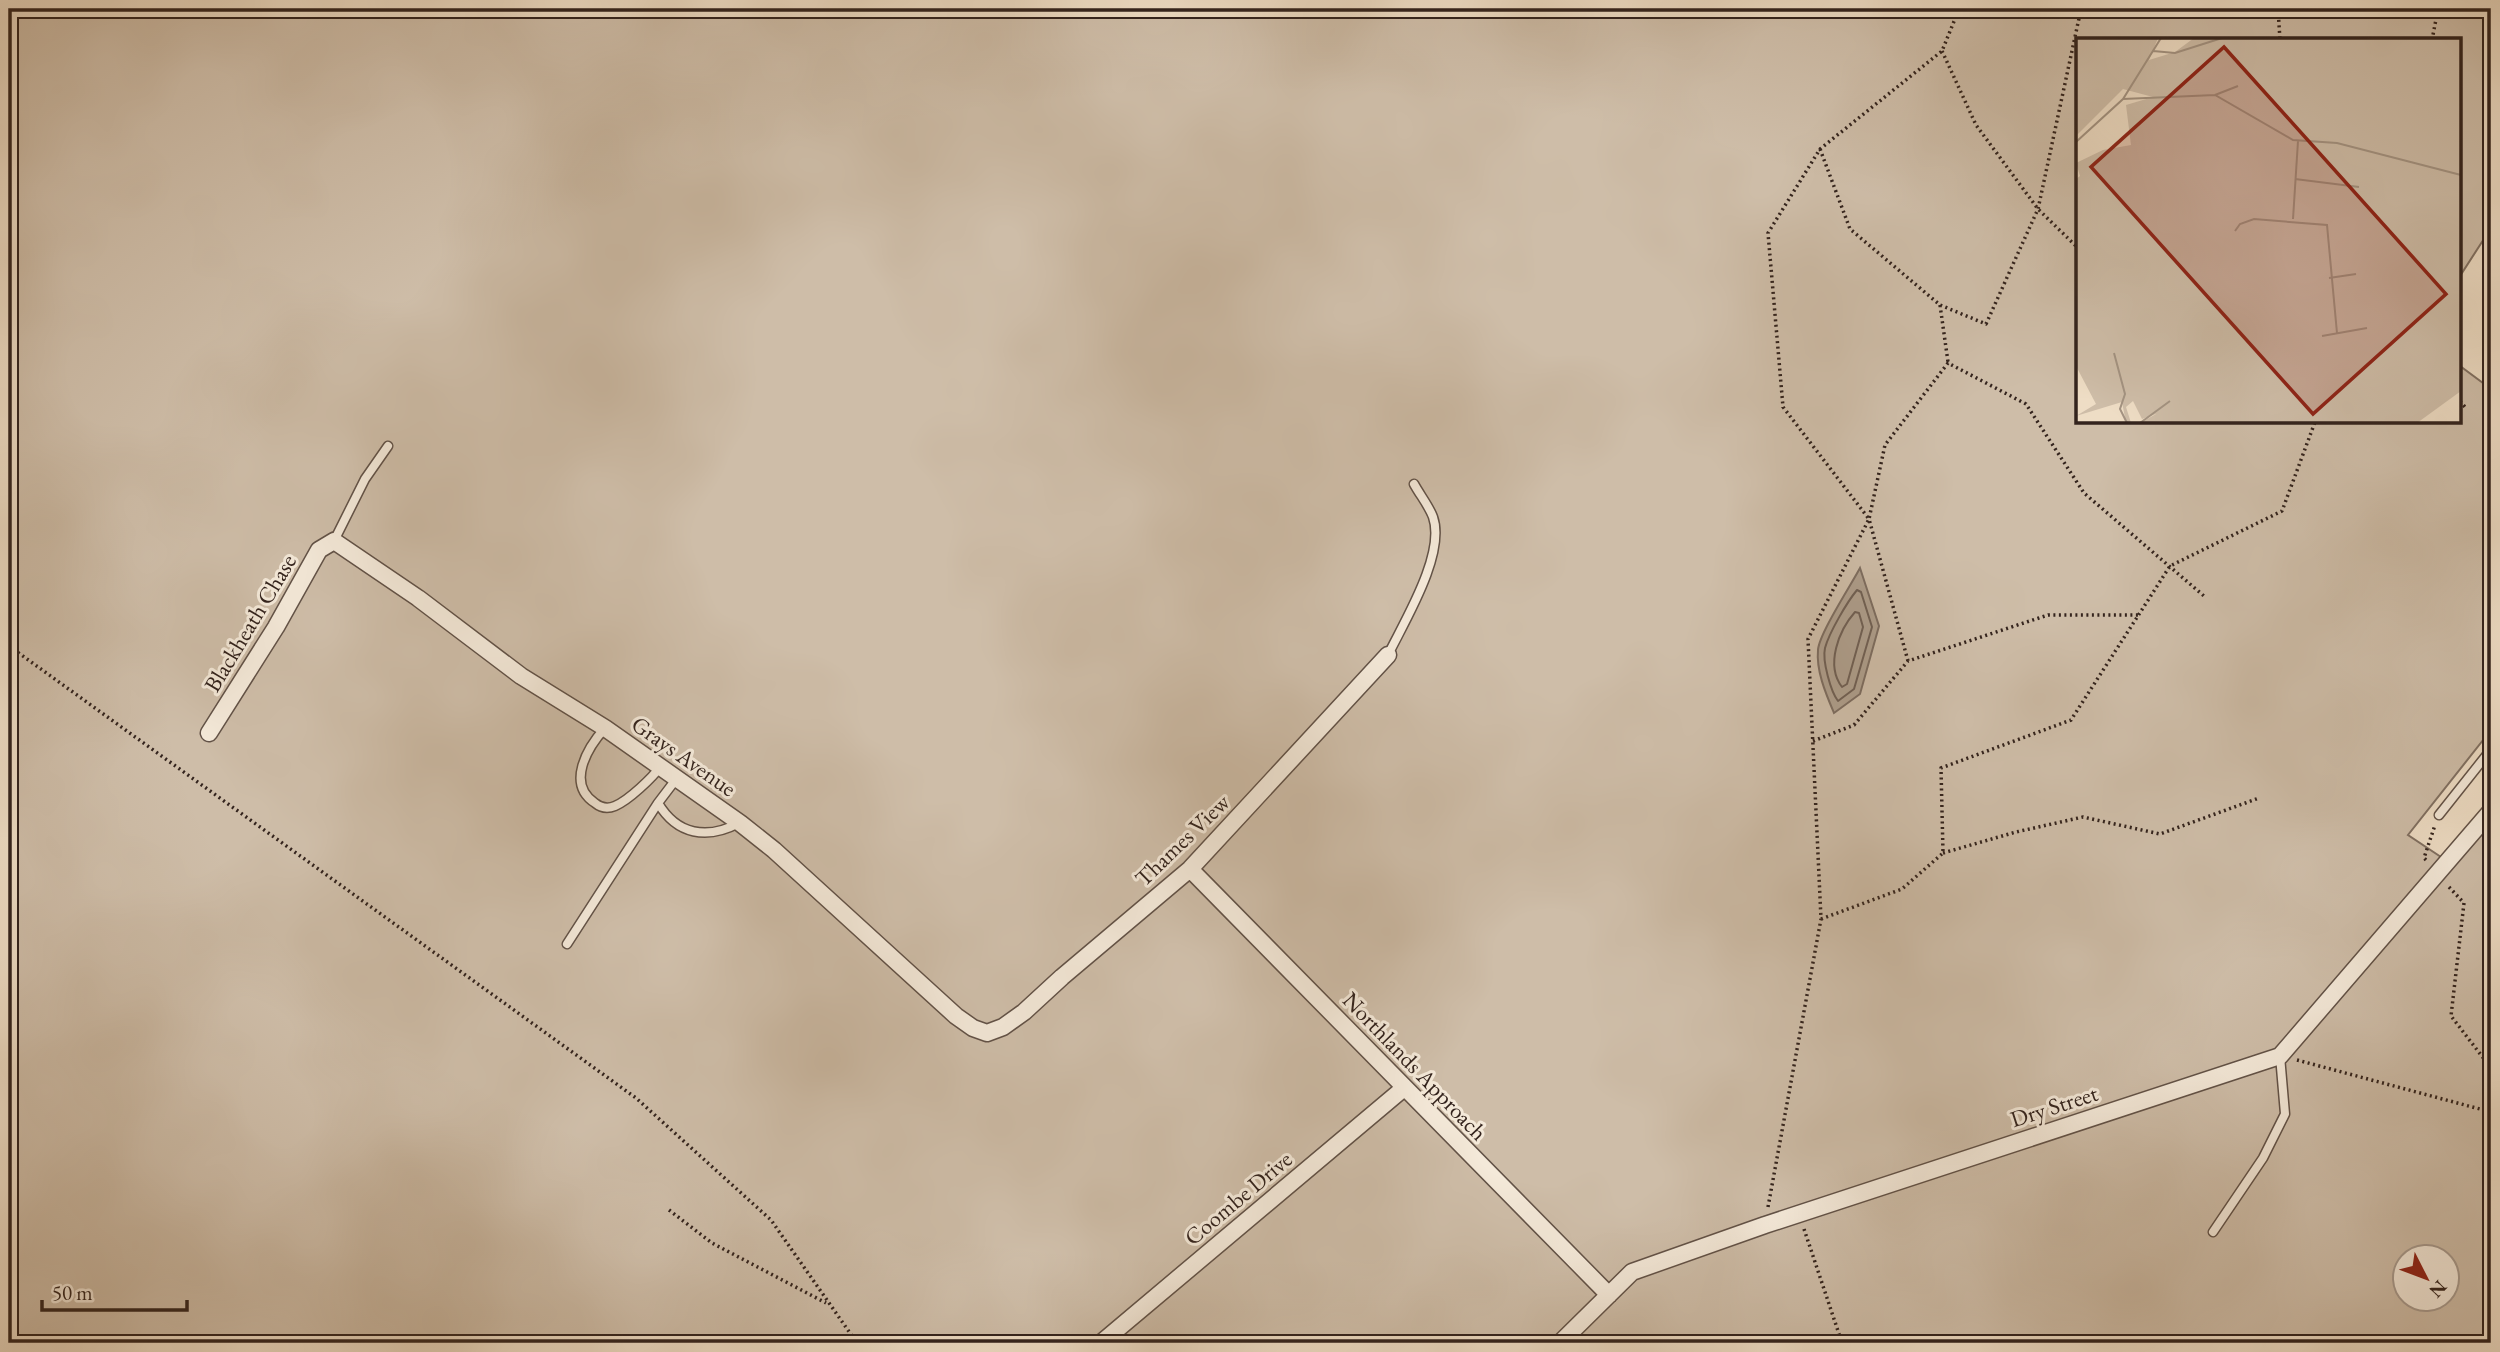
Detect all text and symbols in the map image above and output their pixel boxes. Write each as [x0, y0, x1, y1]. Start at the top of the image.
inset map [2076, 38, 2462, 424]
street label: Blackheath Chase [197, 548, 303, 697]
street label: Grays Avenue [626, 709, 742, 803]
street label: Thames View [1128, 787, 1236, 893]
street label: Northlands Approach [1336, 985, 1494, 1147]
street label: Dry Street [2006, 1078, 2102, 1134]
street label: Coombe Drive [1178, 1144, 1298, 1252]
north arrow [2392, 1244, 2462, 1314]
scale bar [42, 1268, 187, 1312]
text: N [2423, 1275, 2453, 1304]
text: 50 m [52, 1279, 93, 1306]

